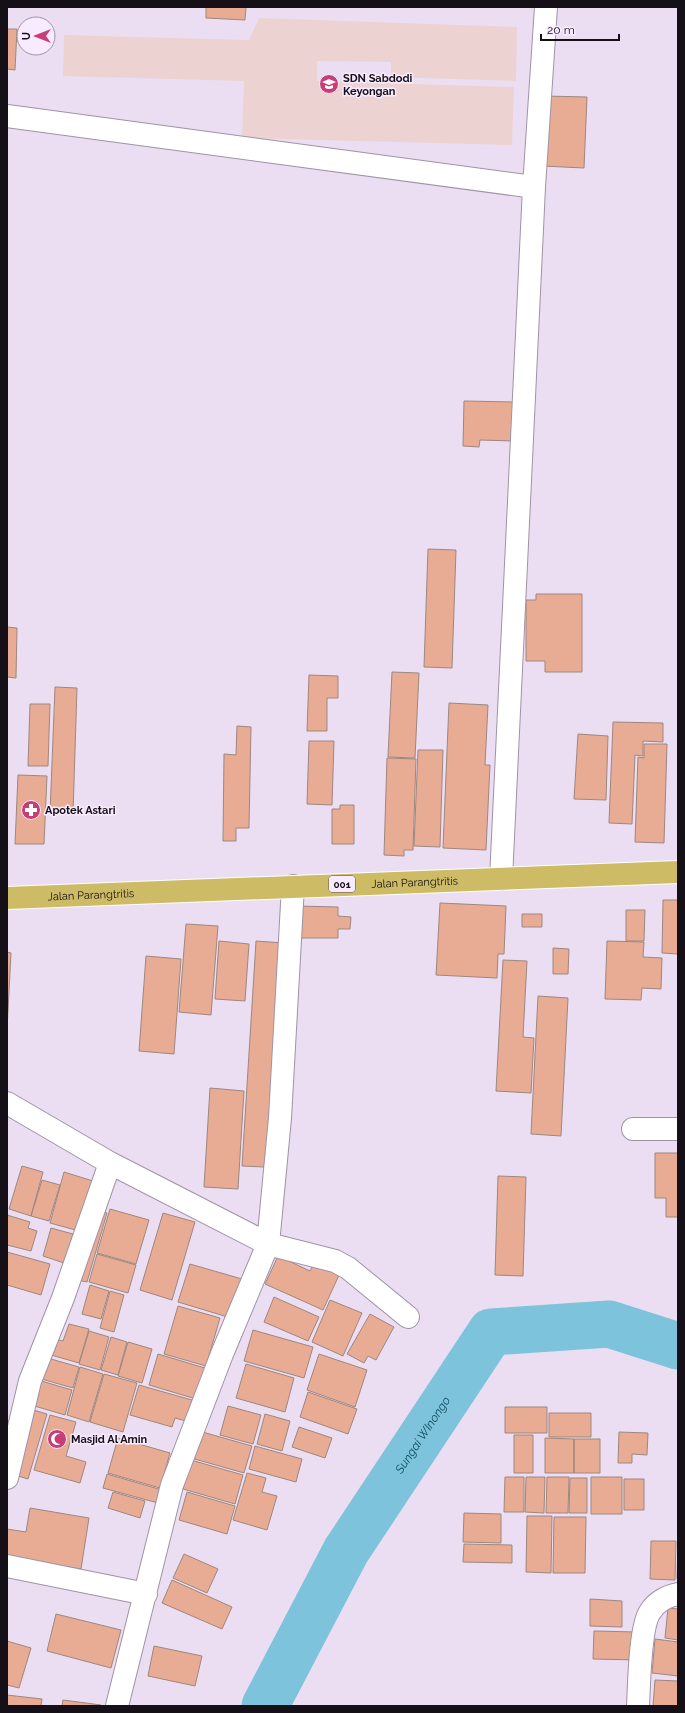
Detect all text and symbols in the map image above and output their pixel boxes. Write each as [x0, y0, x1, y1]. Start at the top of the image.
north arrow [16, 16, 56, 56]
scale bar [541, 16, 619, 42]
text: 20 m [547, 23, 575, 37]
text: U [20, 32, 33, 40]
place label: SDN Sabdodi Keyongan [343, 72, 413, 98]
school or university icon: SDN Sabdodi Keyongan [318, 73, 340, 95]
pharmacy icon: Apotek Astari [20, 799, 42, 821]
place label: Apotek Astari [45, 804, 116, 817]
street label: Jalan Parangtritis [371, 874, 458, 890]
road number: 001 [329, 876, 355, 892]
street label: Jalan Parangtritis [47, 887, 134, 903]
water label: Sungai WInongo [392, 1394, 453, 1477]
mosque icon: Masjid Al Amin [46, 1428, 68, 1450]
place label: Masjid Al Amin [71, 1433, 148, 1446]

